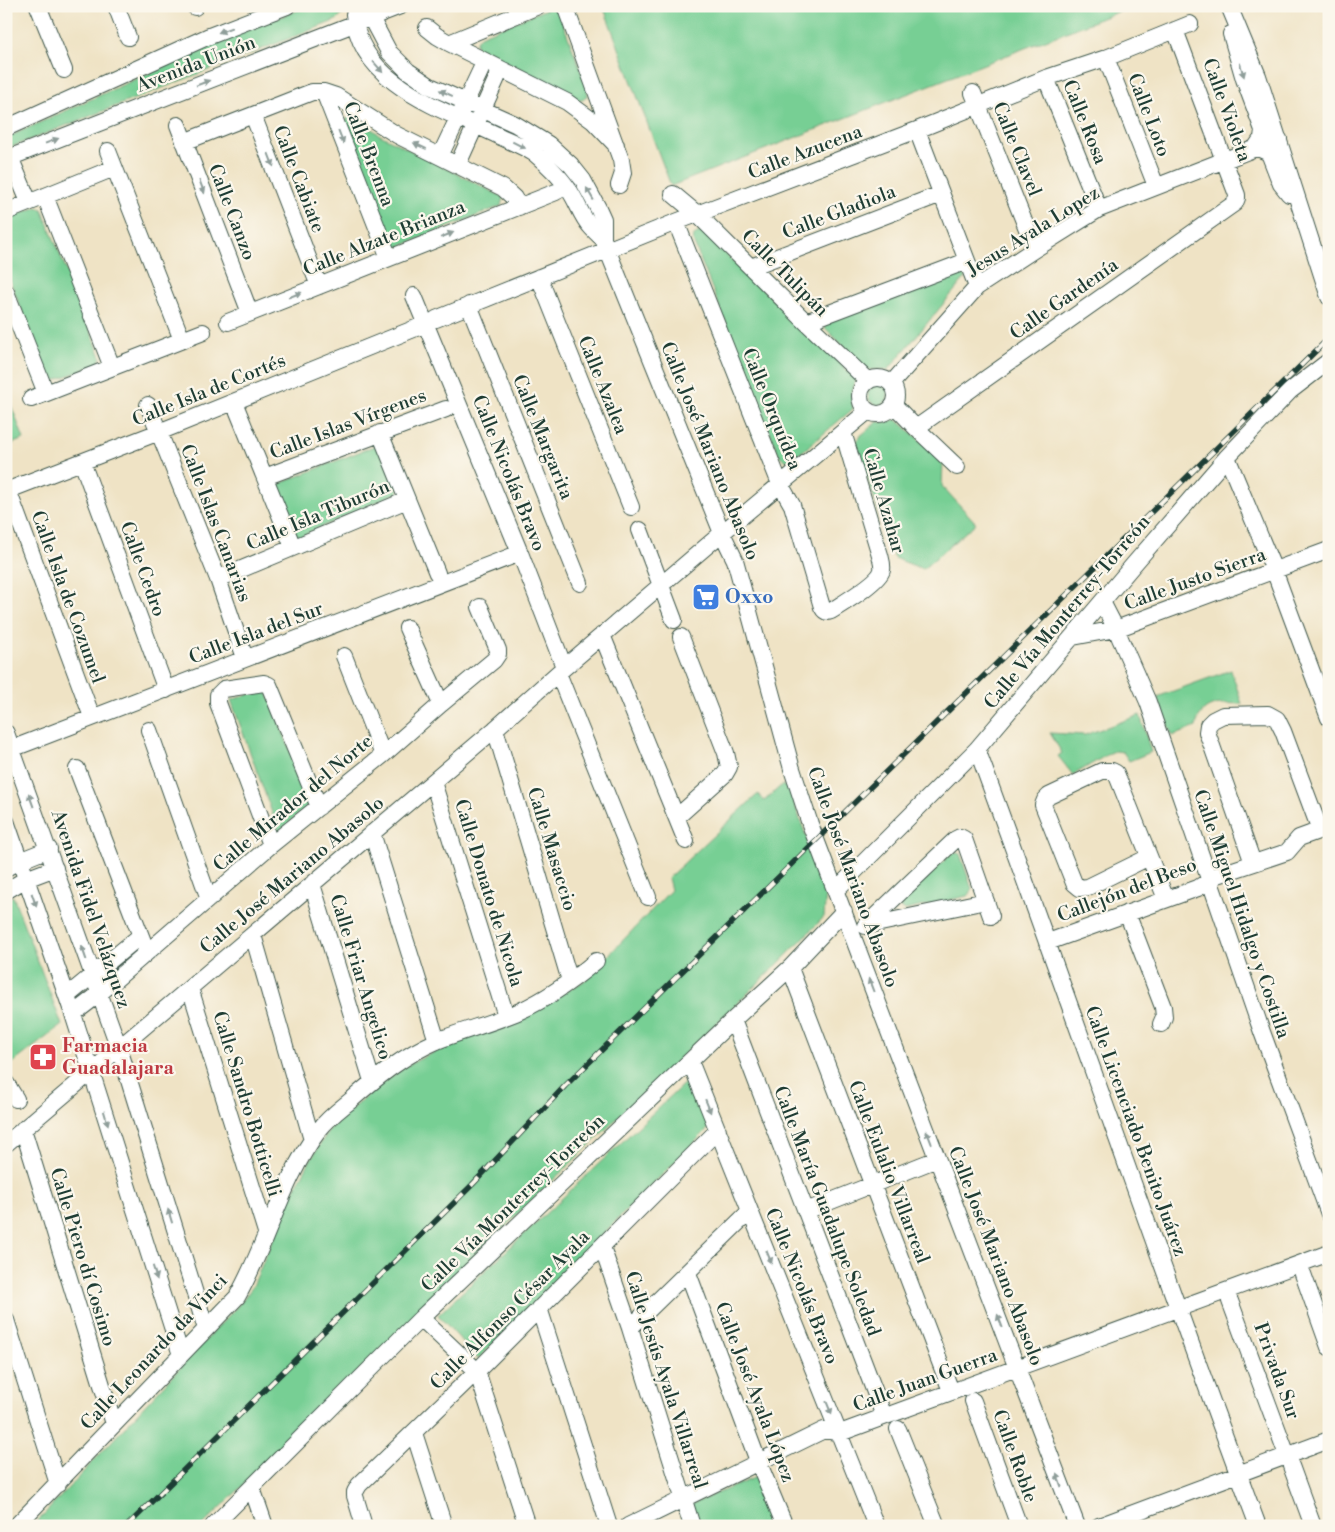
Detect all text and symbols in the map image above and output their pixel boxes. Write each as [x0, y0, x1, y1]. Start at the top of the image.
one-way arrow [217, 26, 232, 34]
street label: Avenida Unión [132, 30, 259, 98]
street label: Calle Violeta [1197, 55, 1257, 166]
one-way arrow [372, 60, 384, 72]
one-way arrow [1238, 63, 1246, 78]
street label: Calle Loto [1122, 70, 1176, 160]
street label: Calle Rosa [1057, 76, 1113, 168]
one-way arrow [196, 79, 211, 86]
one-way arrow [439, 89, 453, 97]
street label: Calle Brenna [338, 98, 400, 210]
street label: Calle Clavel [987, 98, 1047, 200]
street label: Calle Azucena [744, 119, 866, 185]
street label: Calle Cabiate [268, 122, 330, 236]
one-way arrow [338, 130, 346, 144]
one-way arrow [45, 137, 60, 145]
one-way arrow [512, 141, 526, 149]
one-way arrow [412, 142, 427, 150]
one-way arrow [268, 153, 275, 168]
street label: Calle Canzo [203, 160, 261, 264]
street label: Calle Gladiola [779, 179, 900, 245]
one-way arrow [198, 180, 206, 194]
street label: Jesus Ayala Lopez [961, 181, 1104, 282]
one-way arrow [586, 187, 595, 200]
street label: Calle Alzate Brianza [299, 194, 469, 281]
street label: Calle Tulipán [736, 224, 834, 322]
one-way arrow [439, 231, 454, 238]
street label: Calle Gardenía [1005, 253, 1123, 345]
one-way arrow [288, 291, 303, 298]
street label: Calle Azalea [572, 332, 634, 438]
street label: Calle José Mariano Abasolo [655, 338, 765, 564]
street label: Calle Orquídea [737, 345, 807, 474]
street label: Calle Isla de Cortés [129, 348, 289, 432]
street label: Calle Margarita [507, 371, 579, 503]
street label: Calle Islas Vírgenes [266, 383, 430, 465]
street label: Calle Nicolás Bravo [467, 391, 551, 555]
street label: Calle Islas Canarias [175, 441, 257, 605]
street label: Calle Azahar [858, 446, 910, 556]
street label: Calle Isla Tiburón [243, 474, 393, 556]
street label: Calle Isla de Cozumel [26, 507, 111, 687]
street label: Calle Vía Monterrey-Torreón [979, 510, 1155, 714]
street label: Calle Cedro [115, 518, 171, 620]
street label: Calle Justo Sierra [1121, 542, 1269, 616]
supermarket icon: Oxxo [691, 582, 721, 612]
place label: Oxxo [725, 585, 773, 609]
street label: Calle Isla del Sur [185, 596, 327, 670]
street label: Calle Mirador del Norte [208, 729, 378, 877]
street label: Calle José Mariano Abasolo [802, 763, 904, 991]
street label: Calle Masaccio [522, 784, 582, 914]
street label: Calle Miguel Hidalgo y Costilla [1188, 786, 1296, 1042]
street label: Calle José Mariano Abasolo [195, 791, 389, 959]
one-way arrow [27, 792, 35, 807]
street label: Calle Donato de Nicola [449, 796, 529, 990]
street label: Avenida Fidel Velázquez [45, 806, 136, 1011]
street label: Callejón del Beso [1054, 852, 1200, 928]
street label: Calle Friar Angelico [324, 891, 398, 1063]
one-way arrow [30, 893, 38, 908]
one-way arrow [80, 945, 88, 960]
one-way arrow [867, 978, 875, 992]
street label: Calle Licenciado Benito Juárez [1080, 1003, 1192, 1259]
street label: Calle Sandro Botticelli [207, 1008, 287, 1200]
place label: Farmacia Guadalajara [62, 1034, 175, 1080]
pharmacy icon: Farmacia Guadalajara [28, 1042, 58, 1072]
street label: Calle Eulalio Villarreal [843, 1077, 935, 1267]
street label: Calle María Guadalupe Soledad [768, 1083, 886, 1340]
one-way arrow [704, 1099, 712, 1114]
street label: Calle Vía Monterrey-Torreón [416, 1109, 610, 1297]
one-way arrow [103, 1110, 111, 1125]
one-way arrow [925, 1129, 933, 1144]
street label: Calle José Mariano Abasolo [943, 1143, 1049, 1369]
street label: Calle Piero dí Cosimo [44, 1165, 122, 1349]
street label: Calle Nicolás Bravo [760, 1204, 844, 1368]
one-way arrow [166, 1208, 174, 1223]
street label: Calle Alfonso César Ayala [425, 1225, 595, 1395]
one-way arrow [765, 1250, 773, 1264]
one-way arrow [152, 1265, 159, 1280]
street label: Calle Jesús Ayala Villarreal [619, 1268, 713, 1492]
street label: Calle Leonardo da Vinci [75, 1269, 233, 1435]
street label: Calle José Ayala López [710, 1299, 800, 1485]
one-way arrow [996, 1314, 1003, 1329]
street label: Privada Sur [1248, 1319, 1306, 1423]
street label: Calle Juan Guerra [849, 1343, 1001, 1417]
one-way arrow [826, 1401, 834, 1415]
street label: Calle Roble [987, 1406, 1043, 1506]
one-way arrow [1055, 1473, 1063, 1487]

